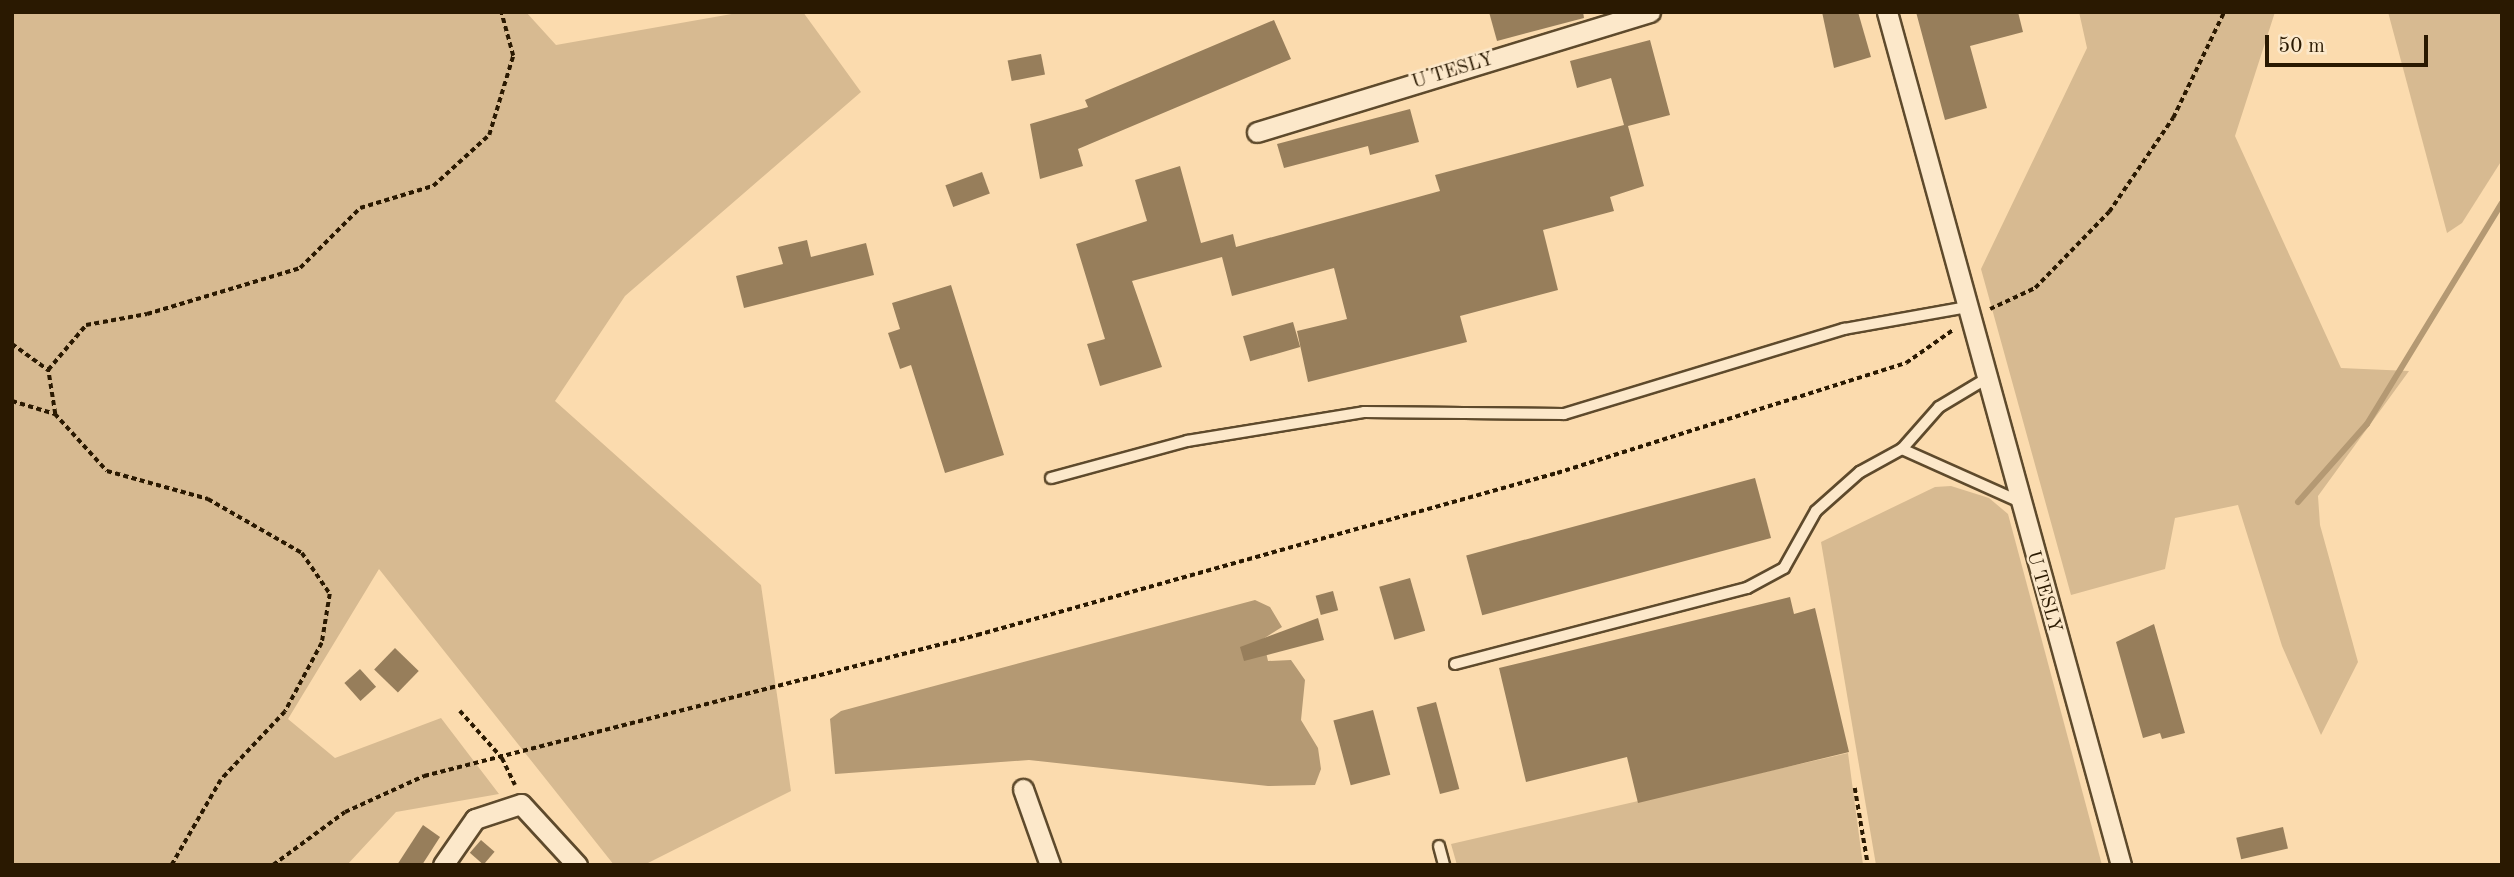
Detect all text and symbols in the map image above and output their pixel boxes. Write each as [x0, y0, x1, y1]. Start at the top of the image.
scale bar [2269, 21, 2432, 65]
text: 50 m [2278, 36, 2325, 57]
street label: U TESLY [1409, 49, 1497, 95]
street label: U TESLY [2020, 548, 2066, 636]

